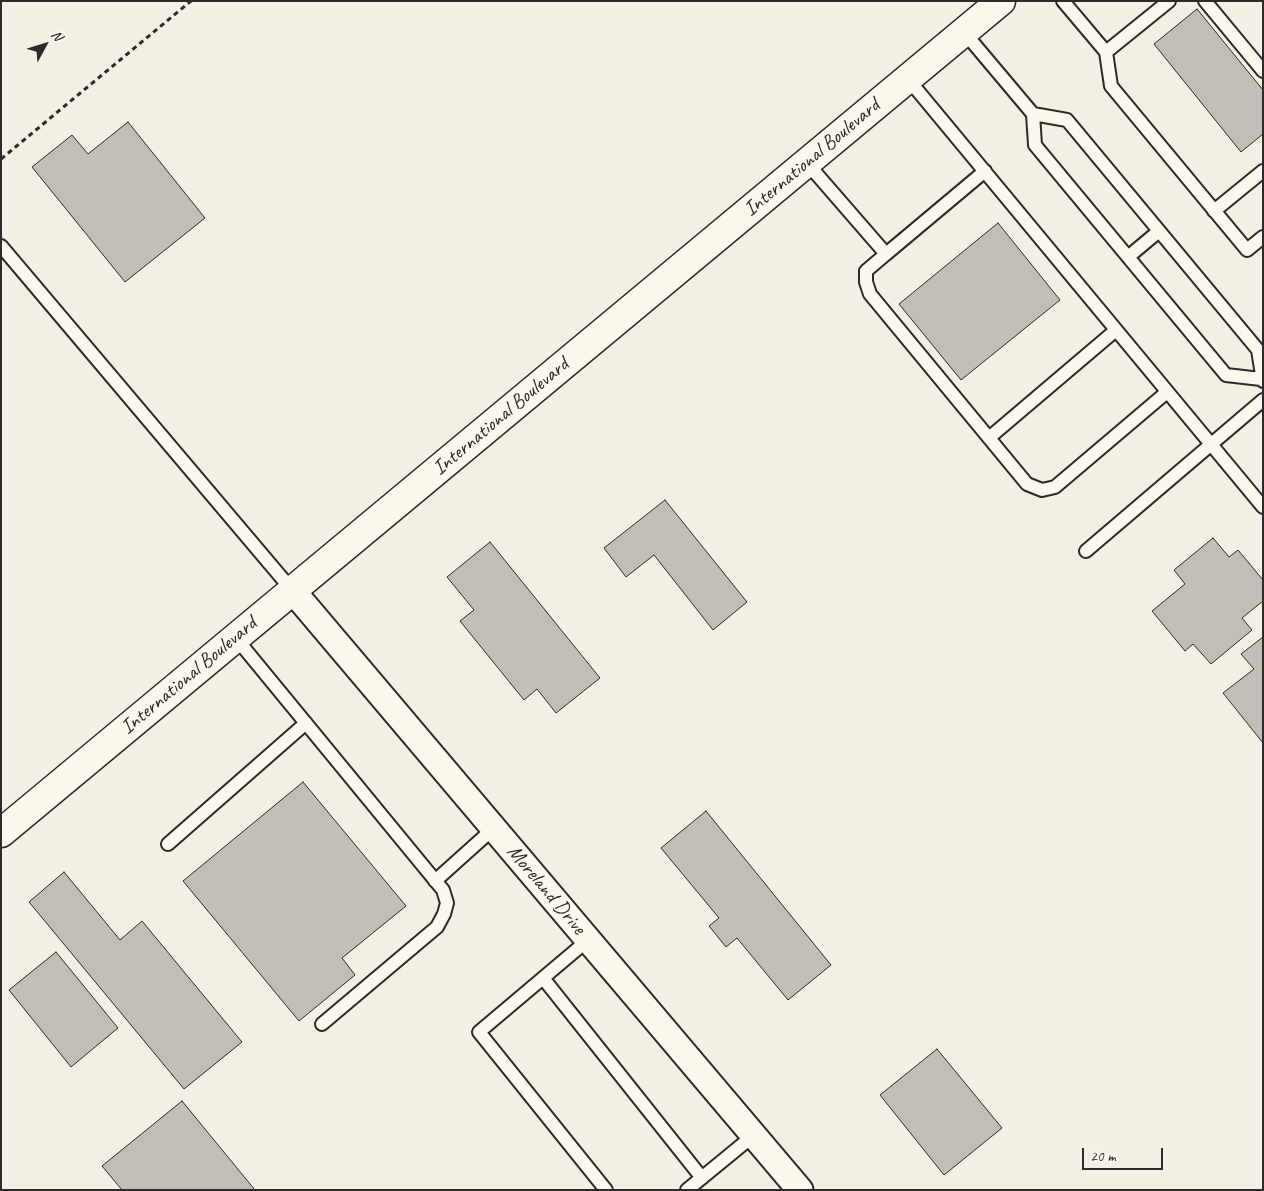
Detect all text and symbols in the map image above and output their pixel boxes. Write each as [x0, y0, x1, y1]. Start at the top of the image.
north arrow [20, 20, 70, 70]
text: N [48, 27, 66, 44]
street label: International Boulevard [739, 94, 885, 222]
street label: International Boulevard [428, 353, 574, 481]
street label: International Boulevard [116, 612, 262, 740]
street label: Moreland Drive [501, 840, 591, 940]
scale bar [1084, 1138, 1165, 1170]
text: 20 m [1090, 1147, 1116, 1166]

